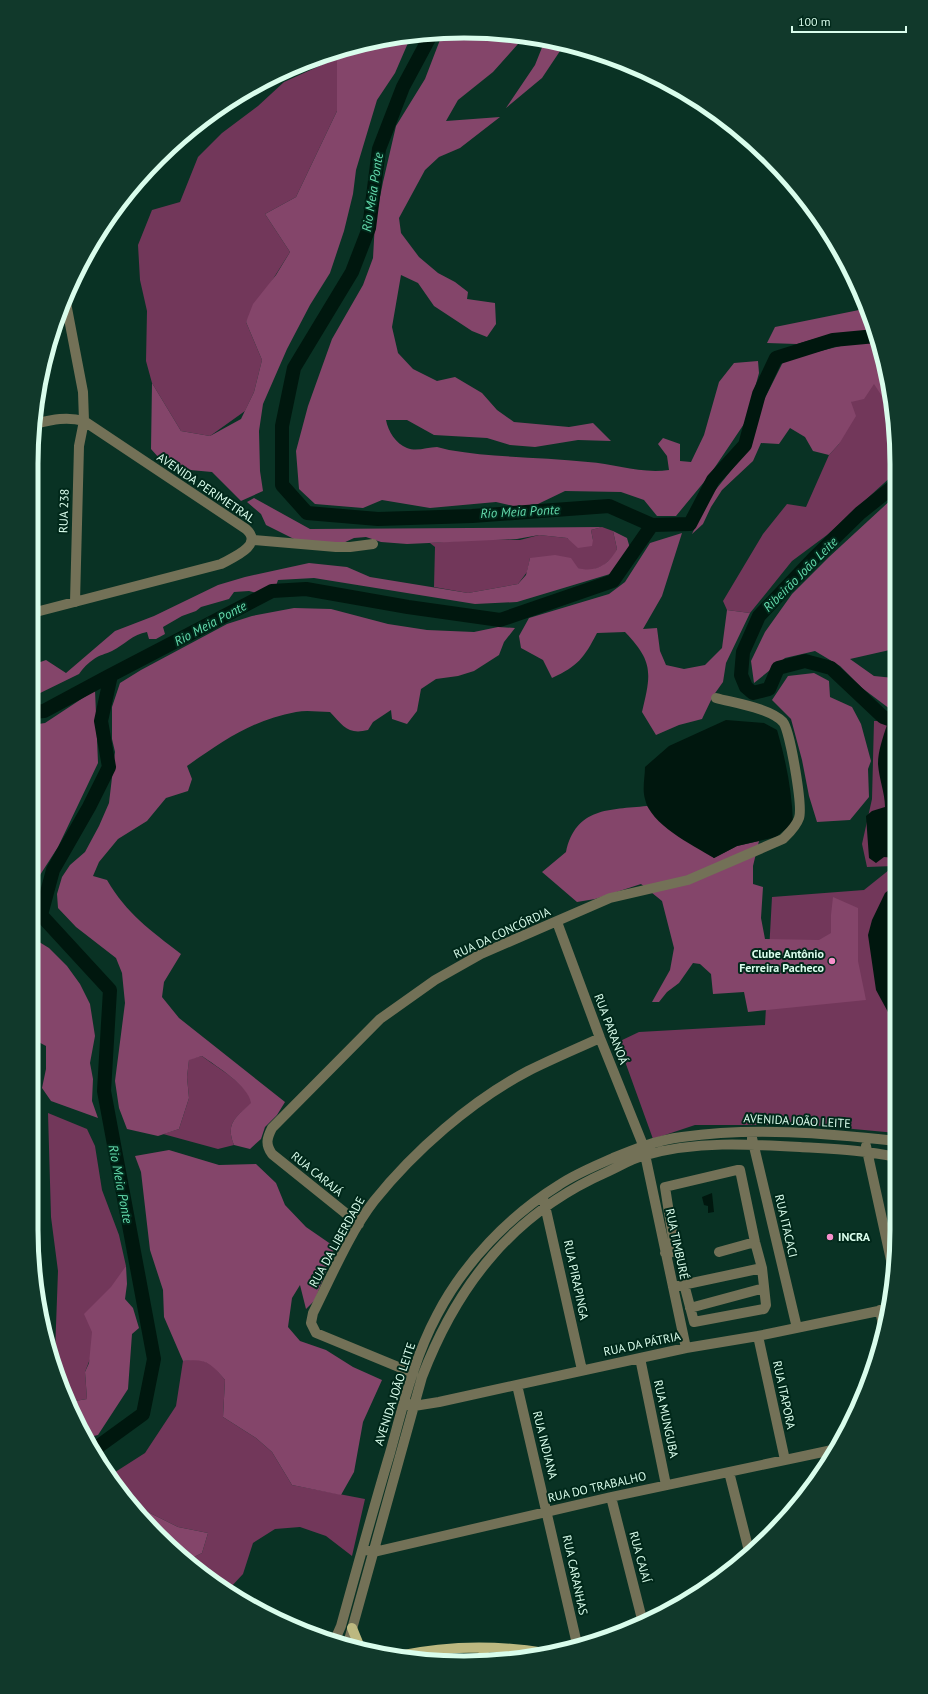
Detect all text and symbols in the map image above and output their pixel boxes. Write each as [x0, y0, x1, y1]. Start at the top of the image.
scale bar [792, 8, 906, 34]
text: 100 m [798, 14, 831, 29]
water label: Rio Meia Ponte [358, 151, 387, 233]
street label: AVENIDA PERIMETRAL [154, 449, 258, 526]
street label: RUA 238 [55, 489, 72, 533]
water label: Rio Meia Ponte [480, 501, 560, 522]
water label: Ribeirão João Leite [759, 533, 841, 615]
water label: Rio Meia Ponte [171, 597, 249, 650]
street label: RUA DA CONCÓRDIA [451, 904, 553, 962]
place label: Clube Antônio Ferreira Pacheco [739, 946, 825, 975]
marker: Clube Antônio Ferreira Pacheco [827, 956, 837, 966]
street label: RUA PARANOÁ [591, 991, 632, 1066]
street label: AVENIDA JOÃO LEITE [743, 1110, 851, 1131]
water label: Rio Meia Ponte [105, 1143, 136, 1225]
street label: RUA CARAJÁ [288, 1148, 346, 1199]
street label: RUA ITACACI [772, 1193, 801, 1259]
street label: RUA DA LIBERDADE [305, 1194, 368, 1290]
street label: RUA TIMBURÉ [663, 1207, 692, 1281]
place label: INCRA [838, 1229, 871, 1244]
marker: INCRA [825, 1232, 835, 1242]
street label: RUA PIRAPINGA [561, 1239, 592, 1321]
street label: RUA DA PÁTRIA [602, 1328, 682, 1359]
street label: AVENIDA JOÃO LEITE [371, 1340, 418, 1447]
street label: RUA ITAPORA [770, 1359, 799, 1431]
street label: RUA MUNGUBA [651, 1379, 682, 1459]
street label: RUA INDIANA [530, 1409, 561, 1481]
street label: RUA DO TRABALHO [546, 1468, 648, 1505]
street label: RUA CAJAÍ [626, 1530, 655, 1585]
street label: RUA CARANHAS [560, 1533, 591, 1616]

